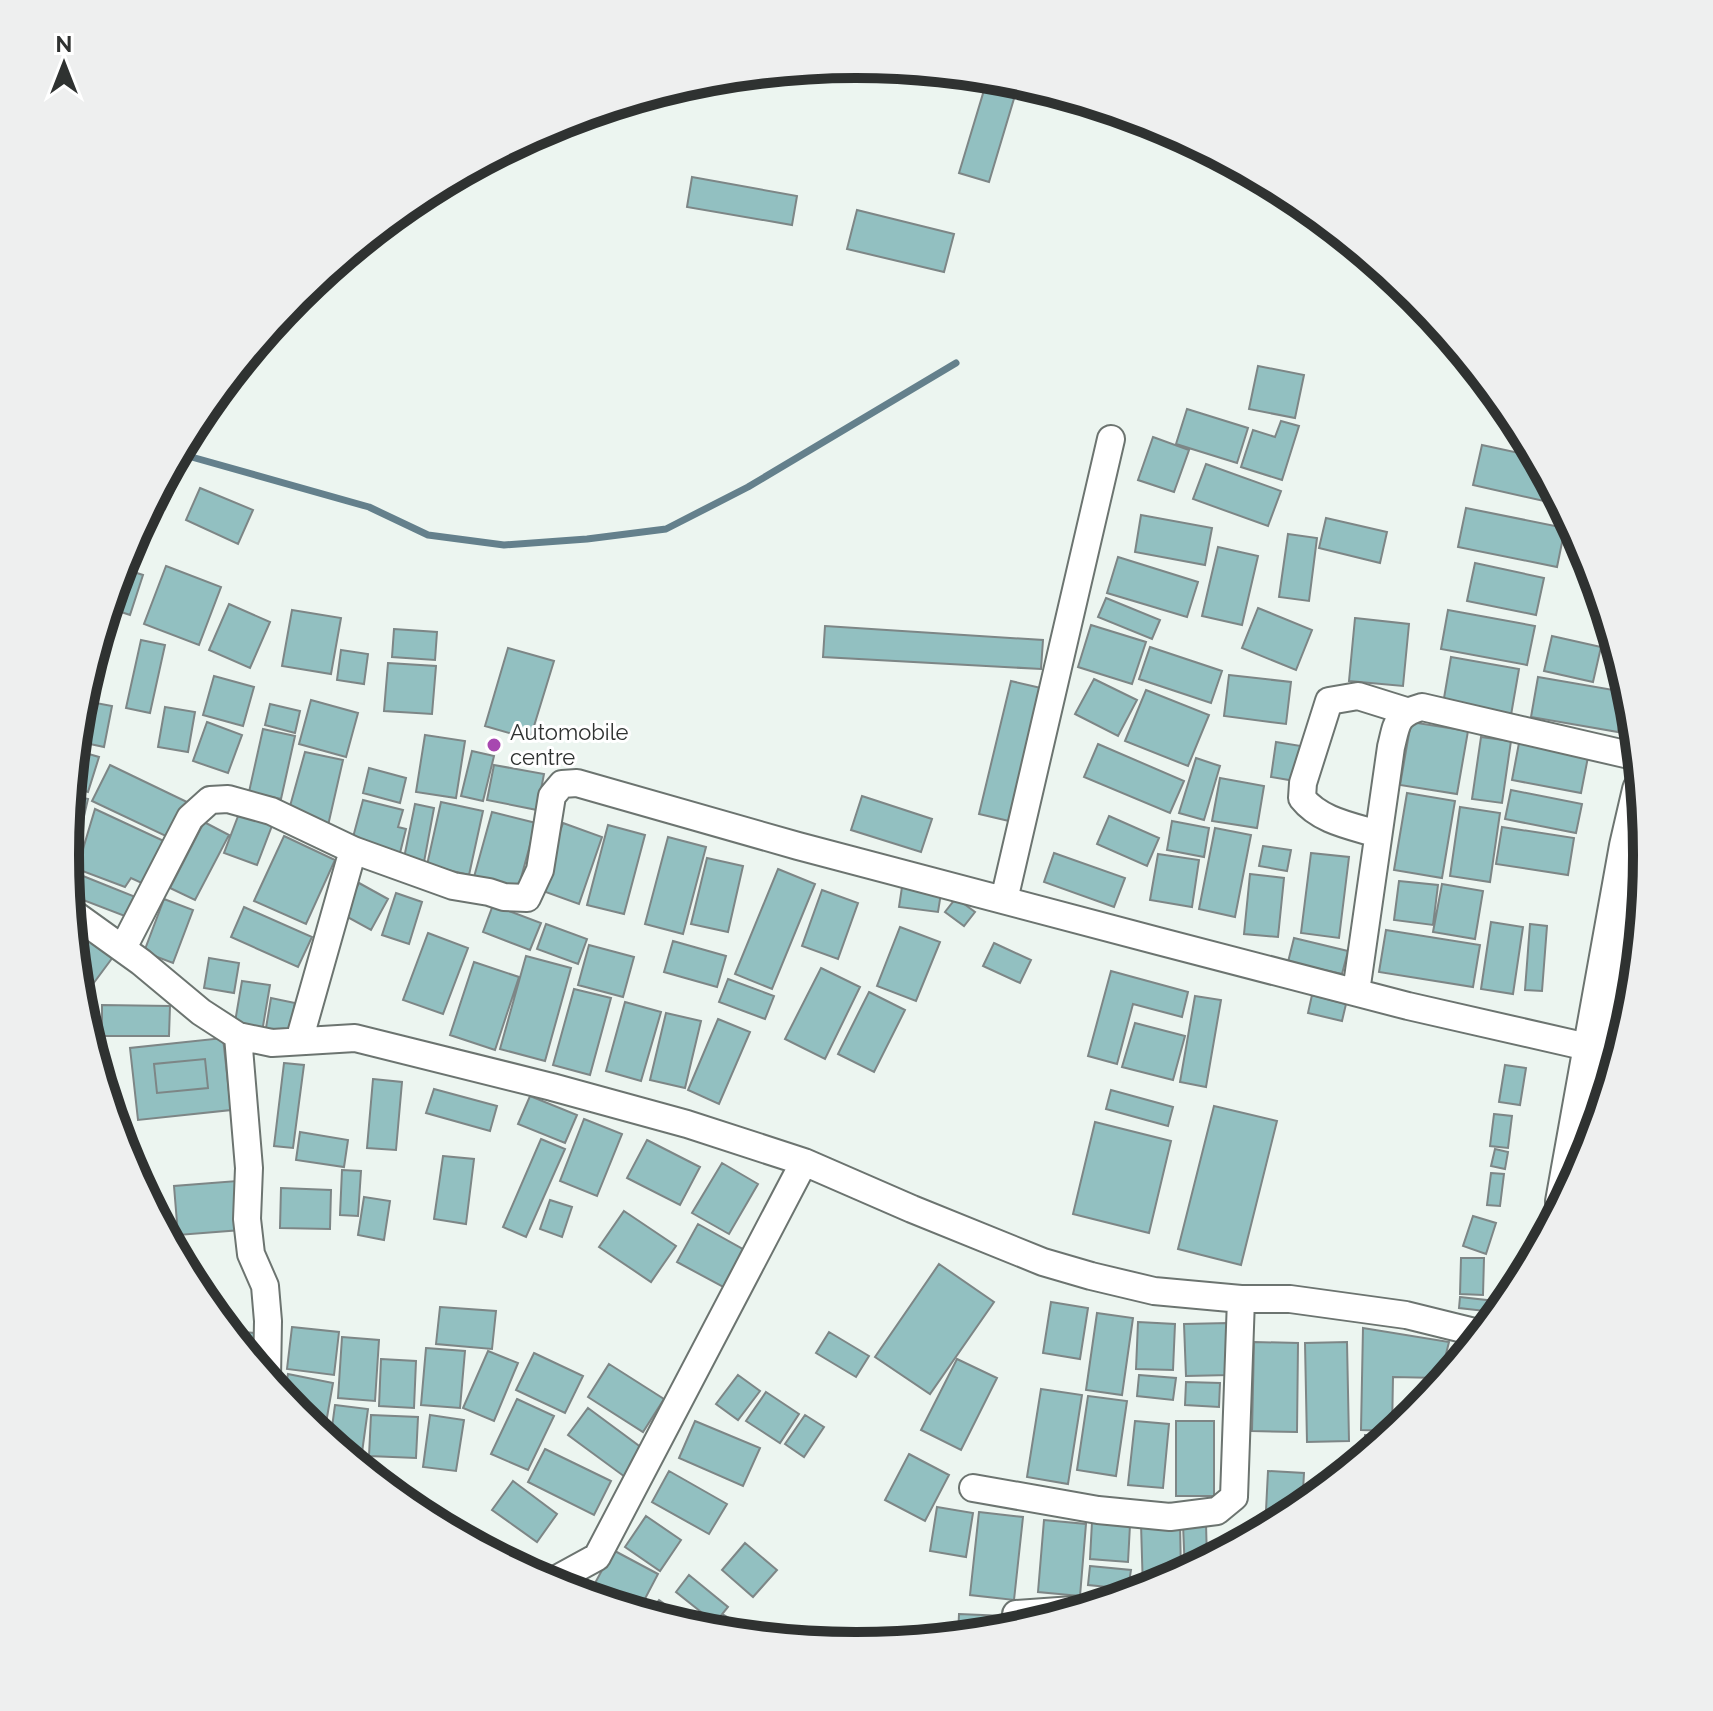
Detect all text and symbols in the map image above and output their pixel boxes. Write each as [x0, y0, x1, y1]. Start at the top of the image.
north arrow [24, 24, 104, 104]
text: N [56, 31, 72, 57]
place label: Automobile centre [510, 719, 629, 770]
marker: Automobile centre [485, 736, 503, 754]

